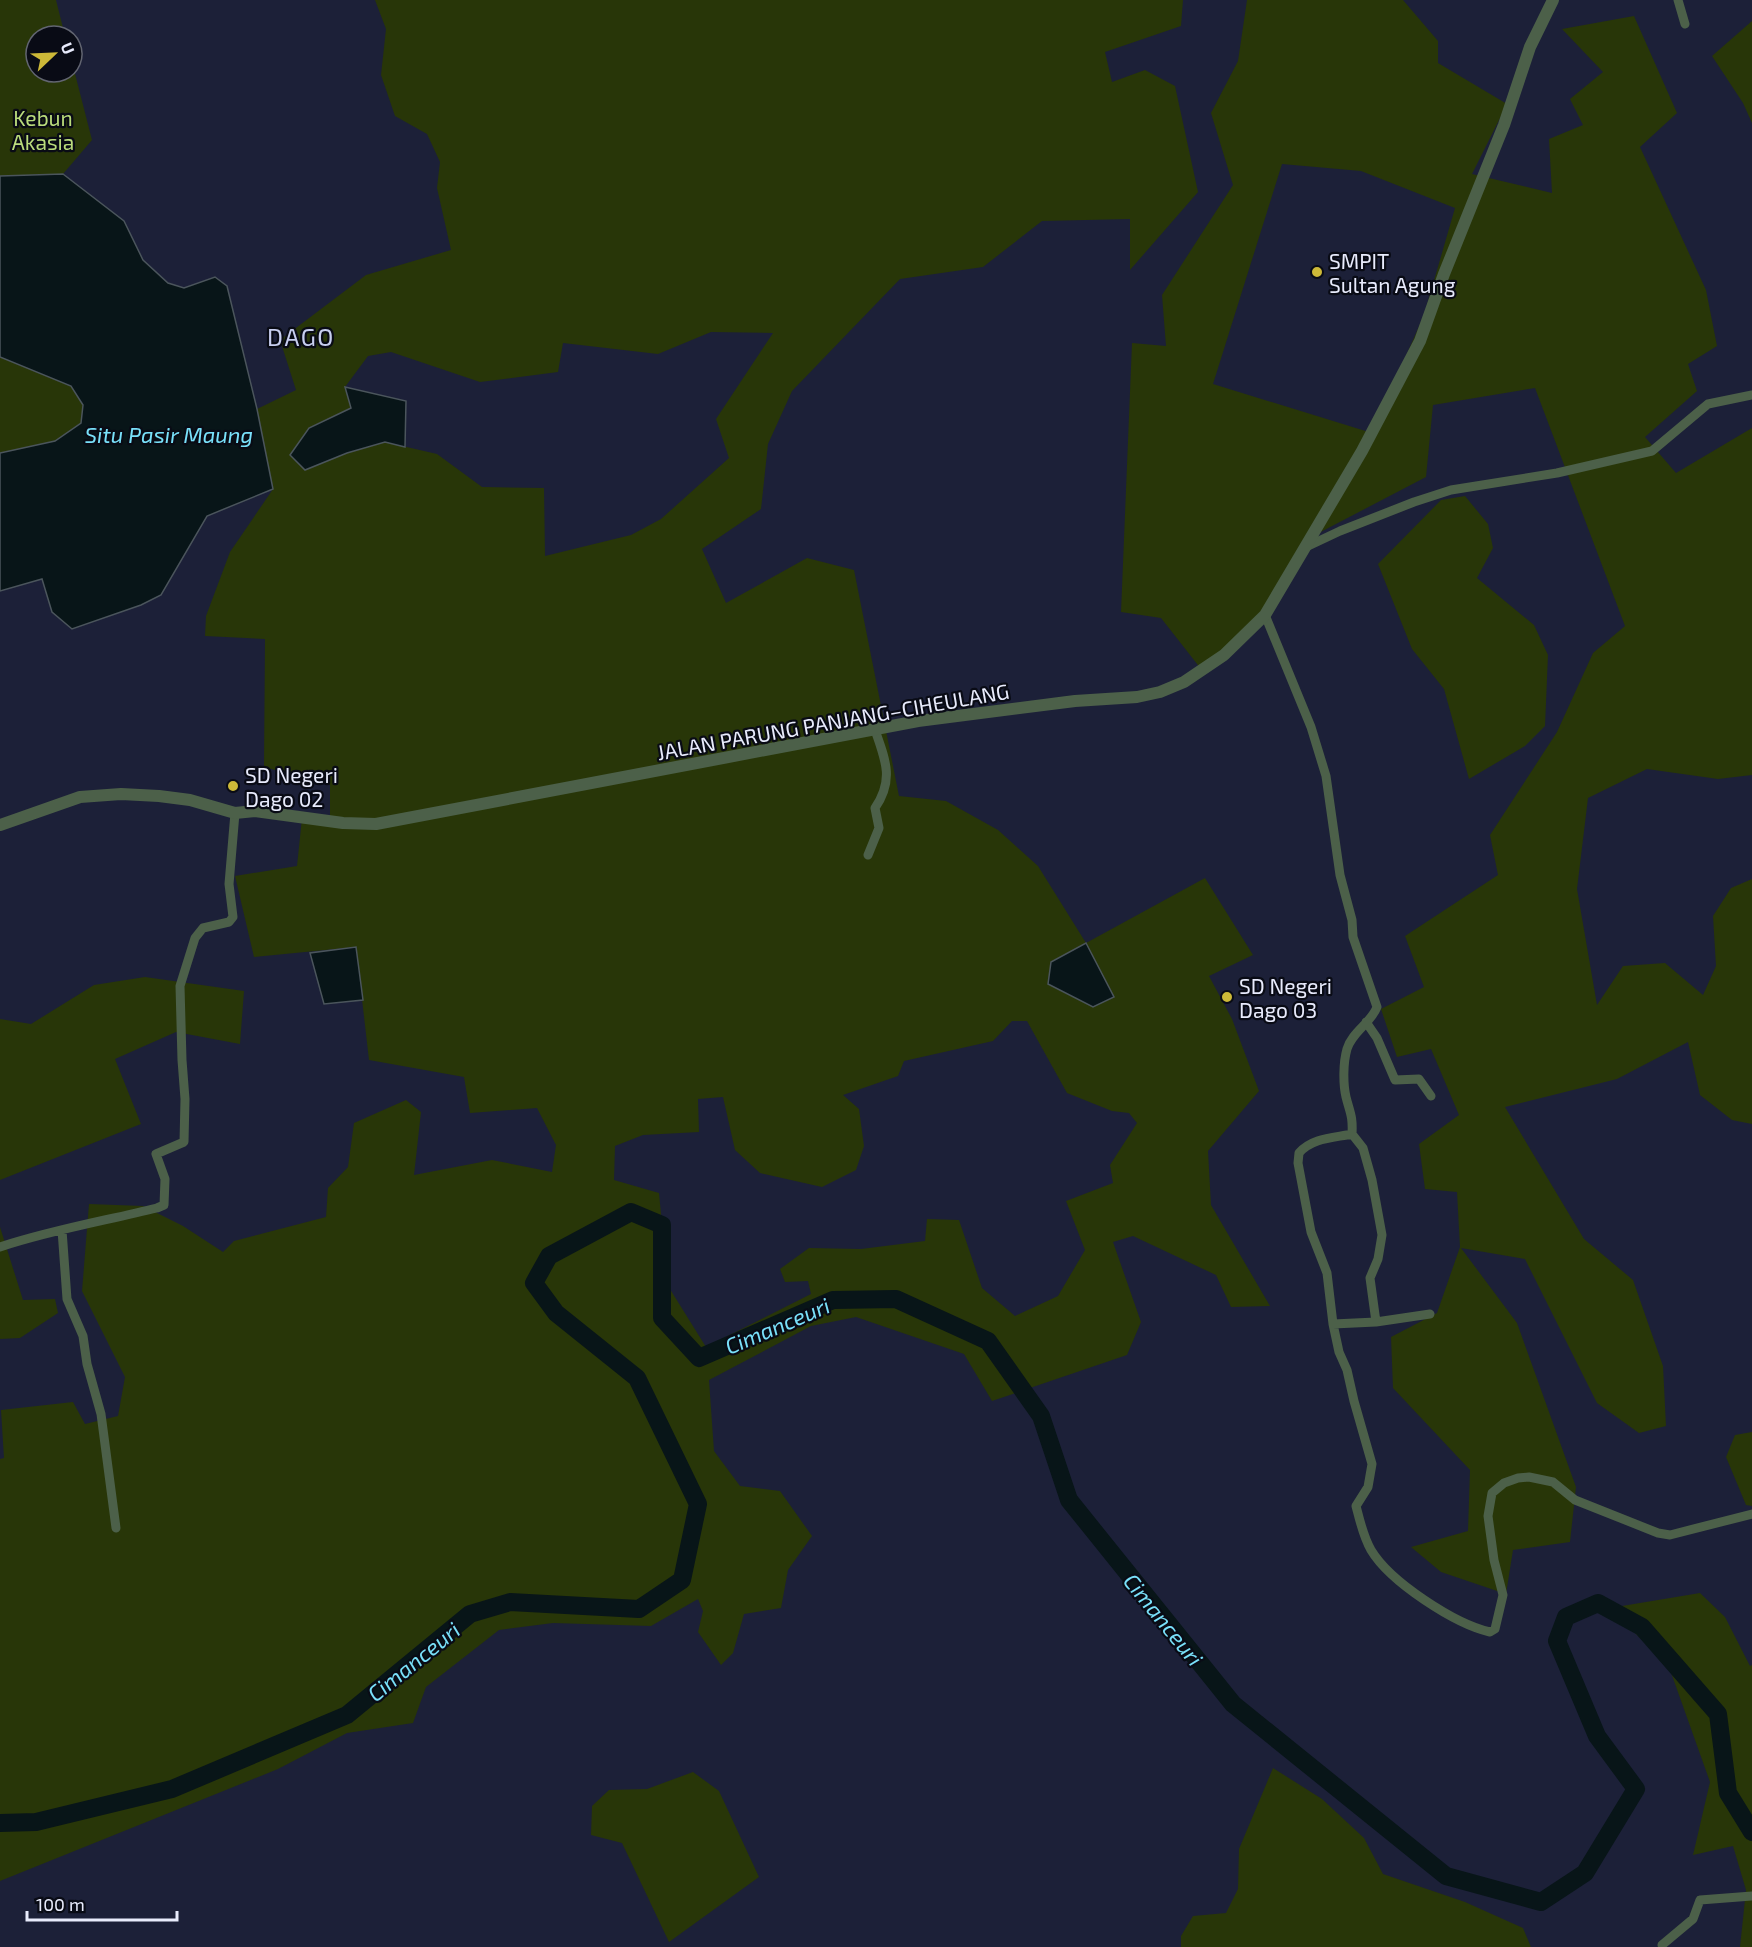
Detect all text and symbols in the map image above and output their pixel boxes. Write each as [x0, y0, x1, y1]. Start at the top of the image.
north arrow [24, 24, 84, 84]
text: U [57, 39, 79, 57]
park label: Kebun Akasia [12, 105, 74, 154]
place label: SMPIT Sultan Agung [1329, 248, 1456, 297]
marker: SMPIT Sultan Agung [1310, 265, 1324, 279]
district label: DAGO [267, 322, 335, 351]
water label: Situ Pasir Maung [85, 421, 253, 447]
street label: JALAN PARUNG PANJANG–CIHEULANG [655, 678, 1011, 764]
place label: SD Negeri Dago 02 [245, 762, 338, 811]
marker: SD Negeri Dago 02 [226, 779, 240, 793]
place label: SD Negeri Dago 03 [1239, 973, 1332, 1022]
marker: SD Negeri Dago 03 [1220, 990, 1234, 1004]
water label: Cimanceuri [721, 1291, 833, 1359]
water label: Cimanceuri [1119, 1568, 1209, 1670]
water label: Cimanceuri [362, 1616, 464, 1706]
scale bar [27, 1884, 177, 1922]
text: 100 m [36, 1893, 85, 1915]

